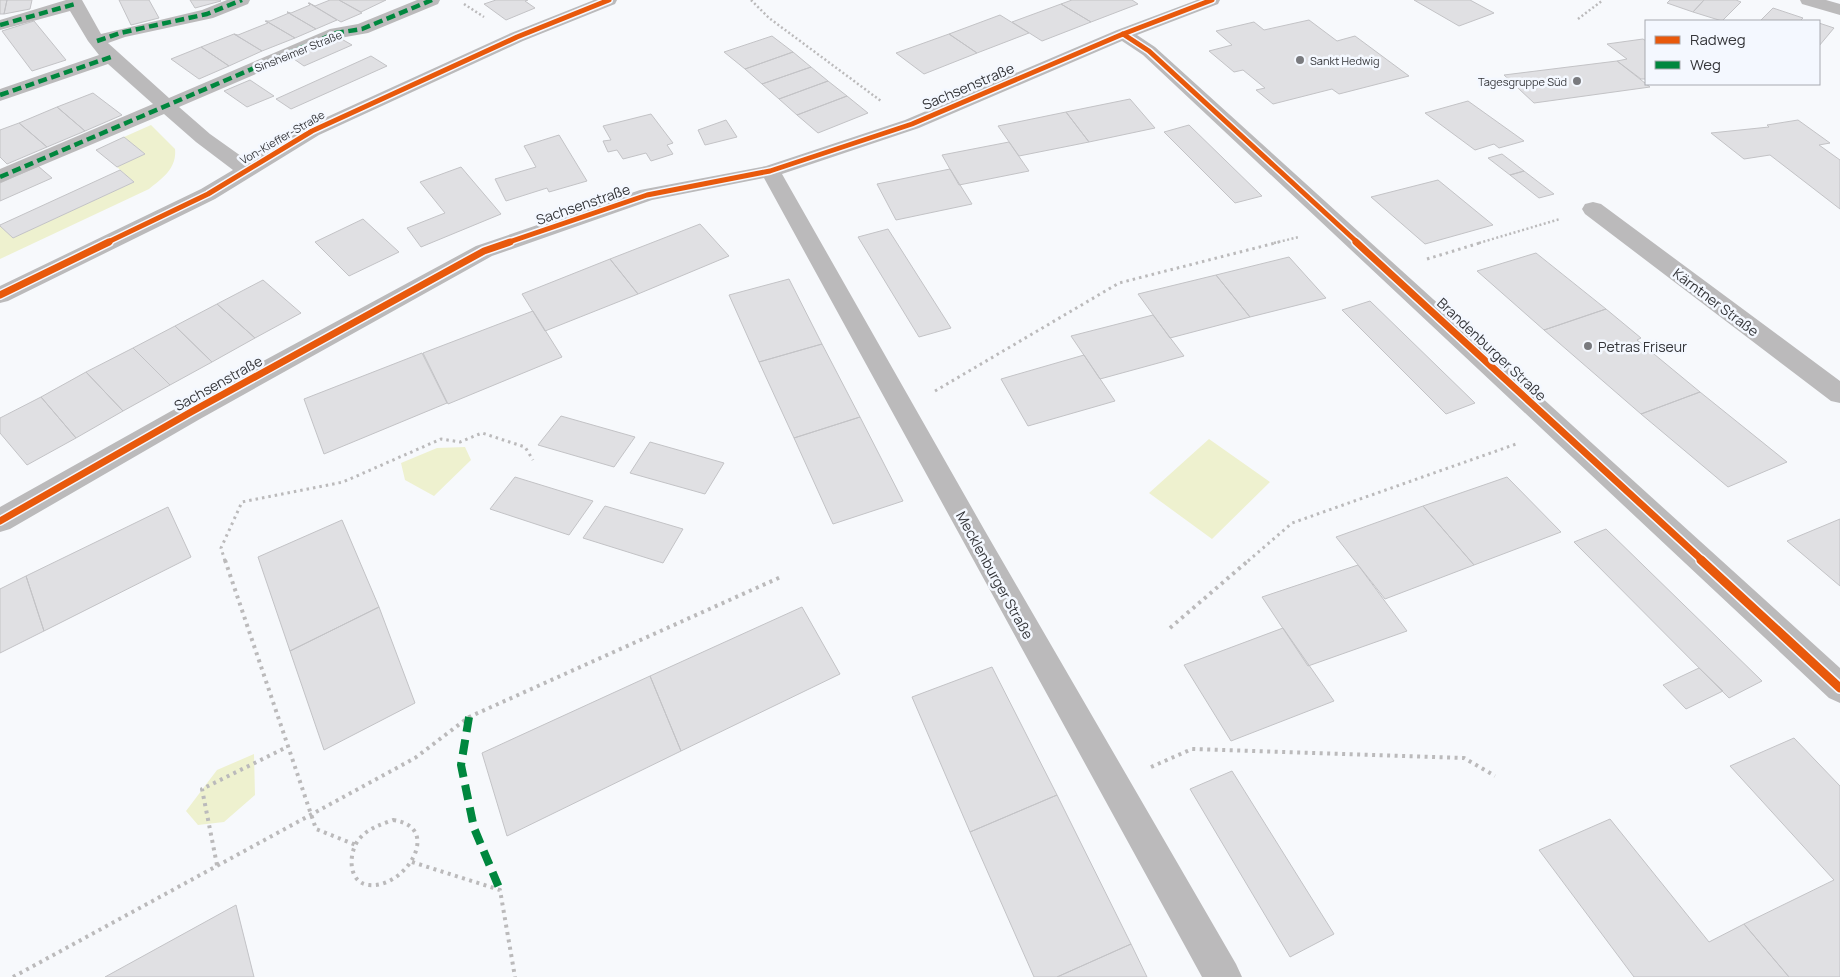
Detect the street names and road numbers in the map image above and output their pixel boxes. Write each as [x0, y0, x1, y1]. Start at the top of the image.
street label: Sinsheimer Straße [252, 26, 345, 75]
street label: Sachsenstraße [919, 58, 1017, 114]
street label: Von-Kieffer-Straße [237, 106, 328, 167]
street label: Sachsenstraße [533, 179, 633, 229]
street label: Kärntner Straße [1669, 264, 1763, 340]
street label: Brandenburger Straße [1433, 293, 1551, 405]
street label: Sachsenstraße [170, 351, 266, 415]
street label: Mecklenburger Straße [952, 508, 1038, 642]

